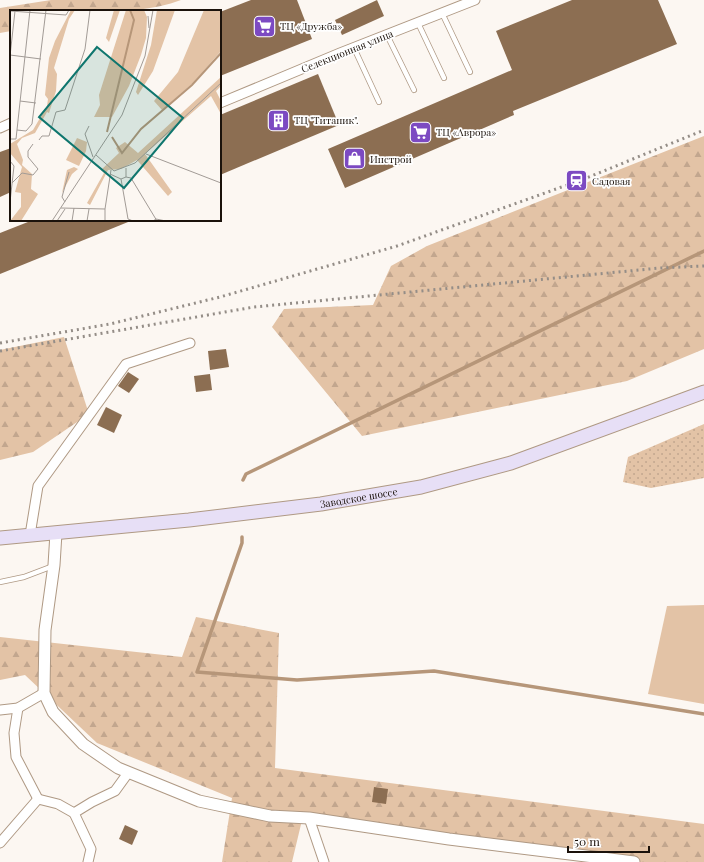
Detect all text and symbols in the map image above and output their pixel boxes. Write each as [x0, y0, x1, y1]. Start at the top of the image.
inset map [10, 10, 221, 221]
supermarket icon: ТЦ «Дружба» [251, 13, 277, 39]
place label: ТЦ «Дружба» [280, 19, 342, 33]
street label: Селекционная улица [299, 26, 395, 76]
building icon: ТЦ "Титаник". [266, 107, 292, 133]
place label: ТЦ "Титаник". [294, 113, 359, 127]
supermarket icon: ТЦ «Аврора» [408, 119, 434, 145]
place label: ТЦ «Аврора» [436, 125, 496, 139]
shop icon: Инстрой [341, 146, 367, 172]
place label: Инстрой [370, 152, 412, 166]
station icon: Садовая [563, 168, 589, 194]
place label: Садовая [592, 174, 631, 188]
street label: Заводское шоссе [319, 484, 398, 511]
scale bar [568, 828, 649, 854]
text: 50 m [574, 833, 600, 849]

